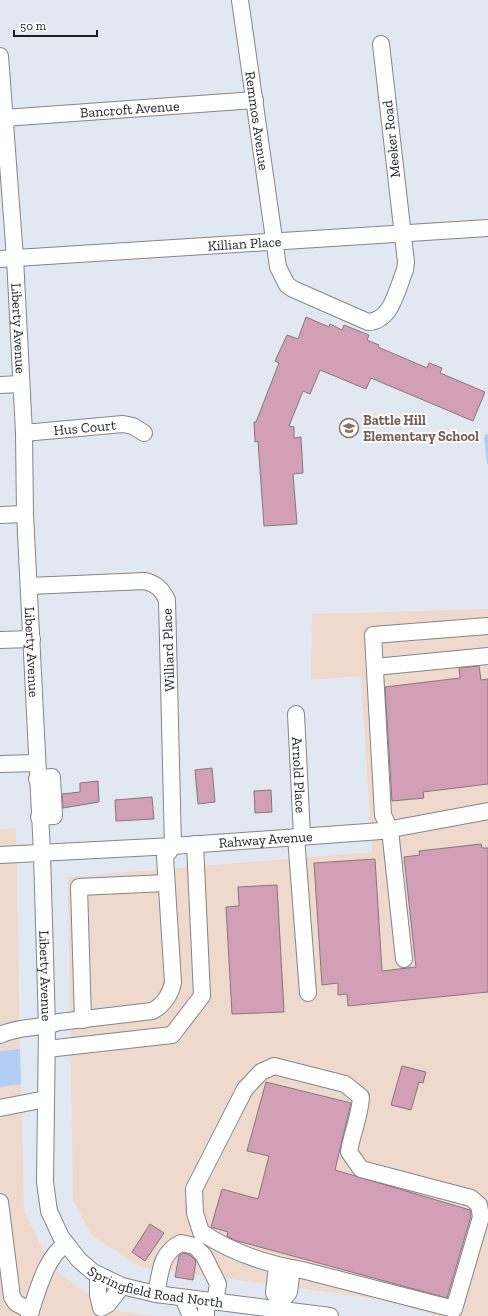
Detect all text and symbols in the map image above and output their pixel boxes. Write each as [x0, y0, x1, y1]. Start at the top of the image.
scale bar [14, 12, 97, 38]
text: 50 m [20, 19, 47, 33]
street label: Remmos Avenue [241, 70, 272, 172]
street label: Bancroft Avenue [79, 97, 180, 122]
street label: Meeker Road [379, 99, 404, 178]
street label: Killian Place [207, 233, 282, 255]
street label: Liberty Avenue [7, 283, 29, 375]
place label: Battle Hill Elementary School [363, 412, 479, 445]
street label: Hus Court [53, 417, 118, 439]
school or university icon: Battle Hill Elementary School [338, 417, 360, 439]
street label: Liberty Avenue [21, 606, 42, 698]
street label: Williard Place [159, 608, 178, 692]
street label: Arnold Place [288, 736, 309, 814]
street label: Rahway Avenue [218, 828, 314, 852]
street label: Liberty Avenue [35, 930, 55, 1022]
street label: Springfield Road North [84, 1263, 224, 1311]

